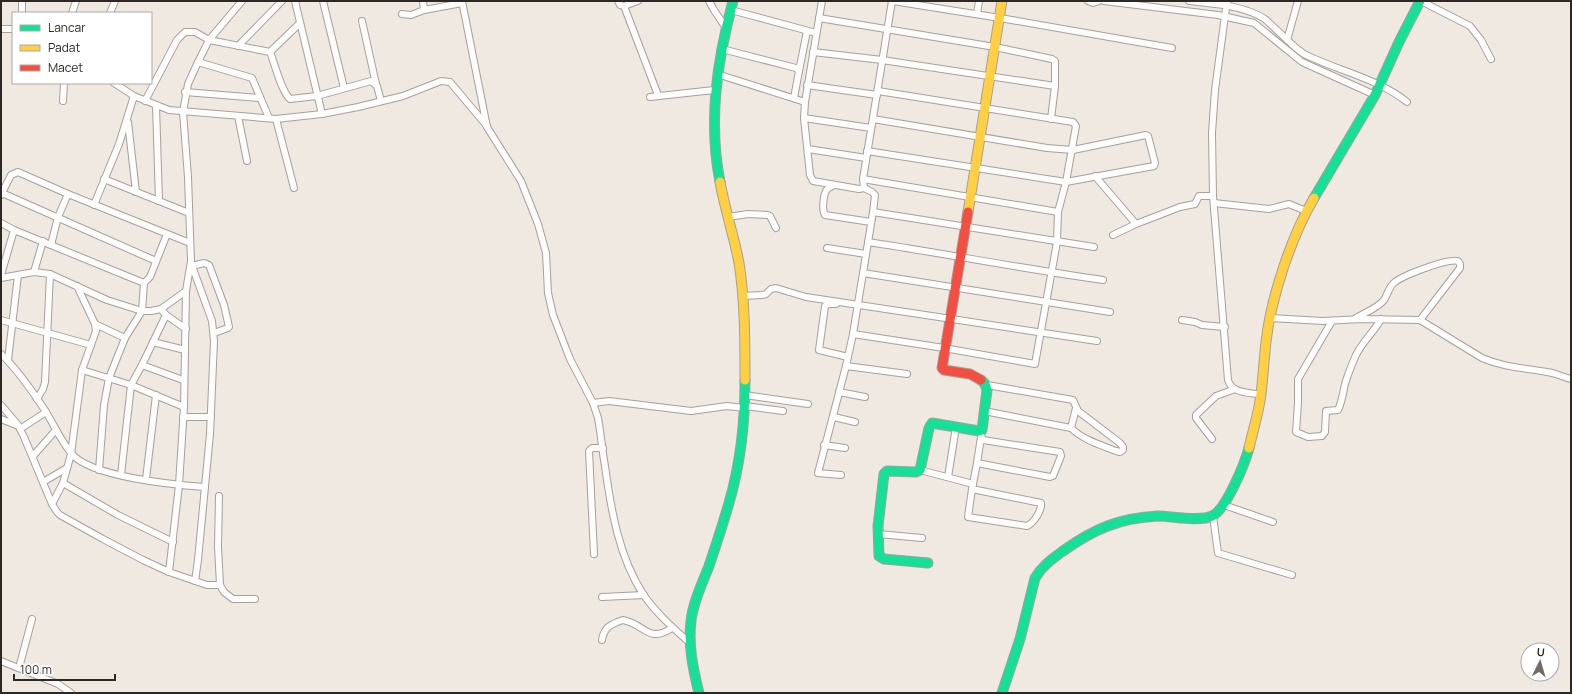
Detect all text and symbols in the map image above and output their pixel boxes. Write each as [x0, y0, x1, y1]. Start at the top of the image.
legend [12, 12, 152, 84]
text: Lancar [48, 19, 86, 36]
text: Padat [48, 39, 80, 56]
text: Macet [48, 59, 83, 76]
north arrow [1520, 642, 1560, 682]
text: U [1536, 644, 1546, 659]
scale bar [14, 656, 115, 682]
text: 100 m [20, 661, 52, 678]

